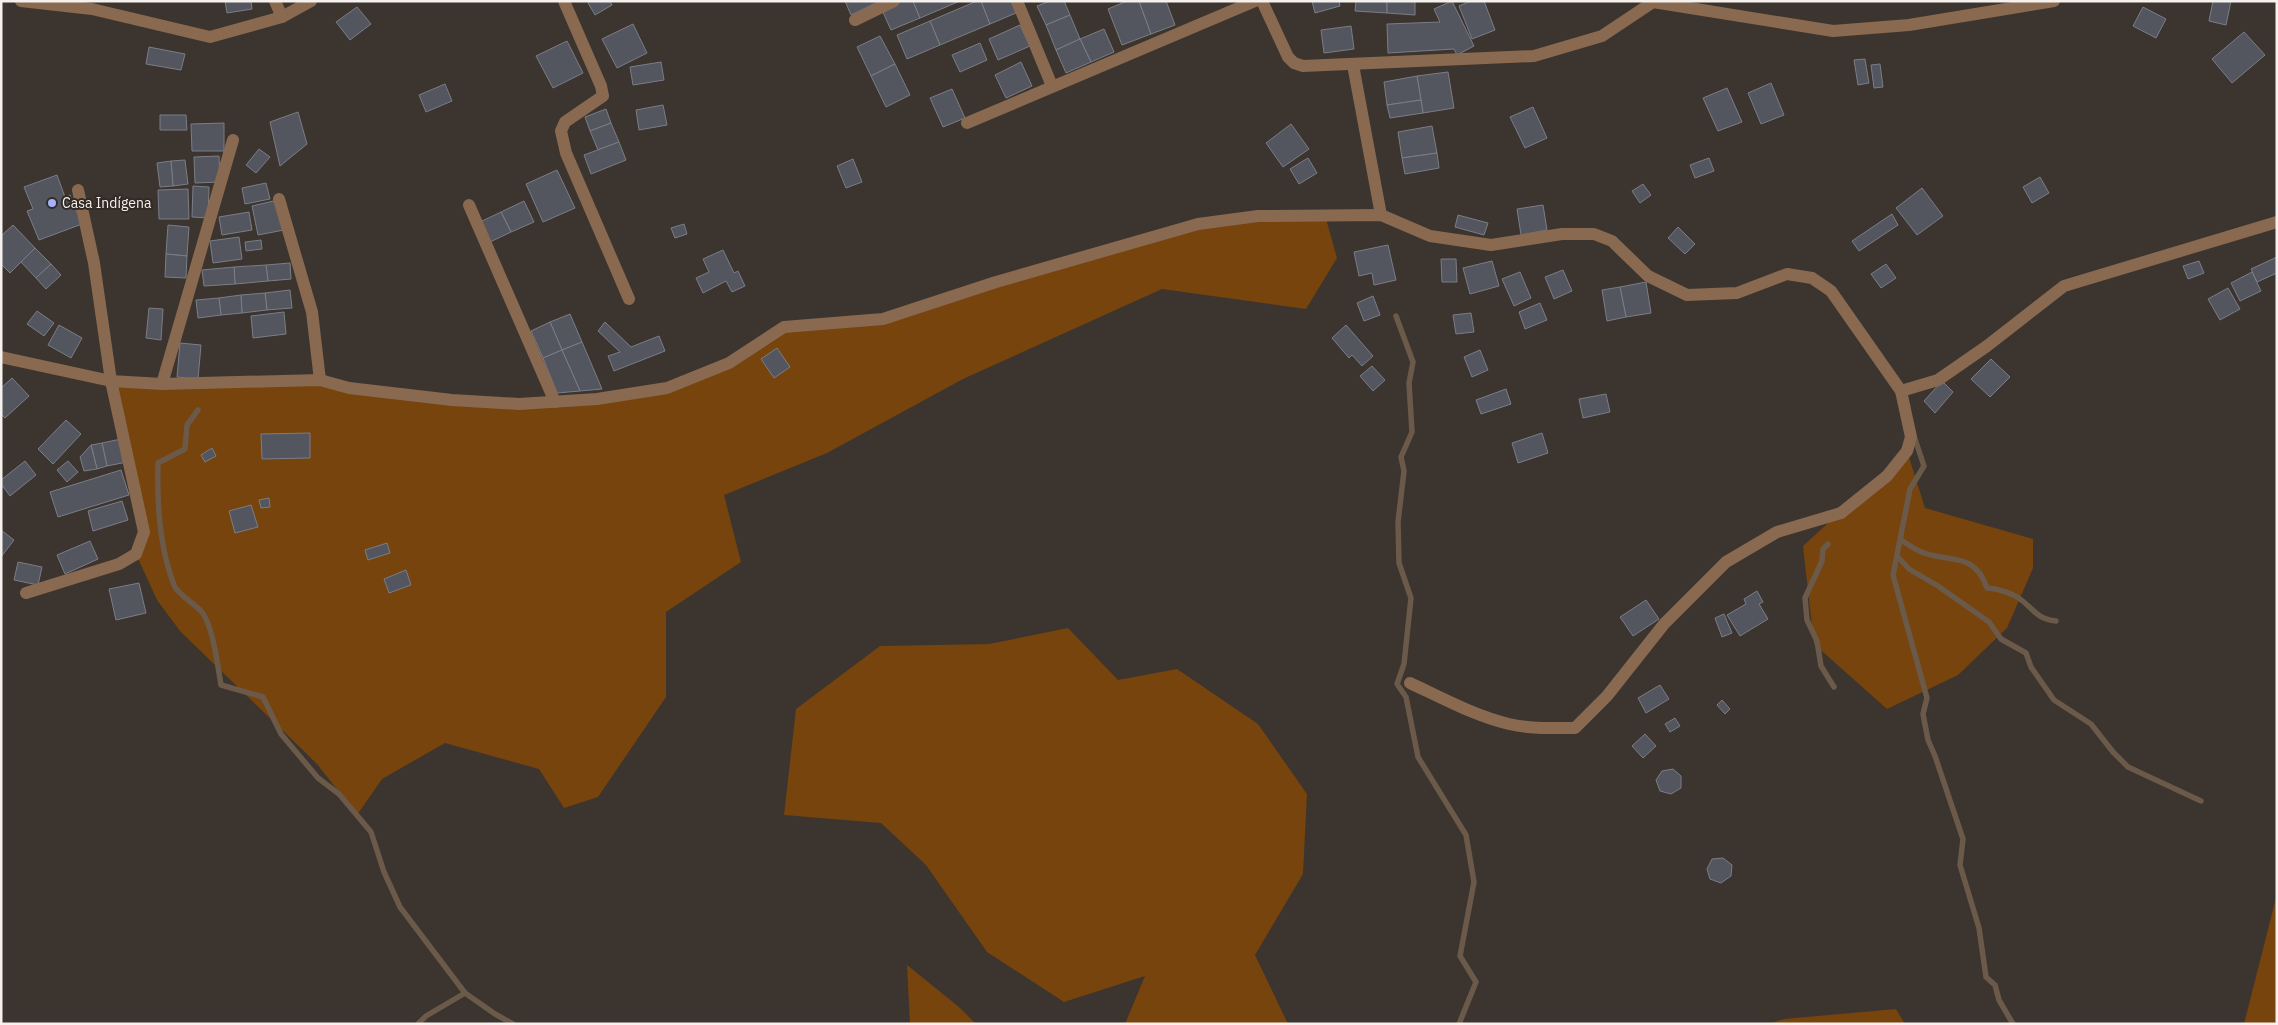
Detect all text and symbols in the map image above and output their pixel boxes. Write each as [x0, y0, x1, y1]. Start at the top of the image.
place label: Casa Indígena [62, 194, 152, 212]
marker: Casa Indígena [46, 197, 58, 209]

